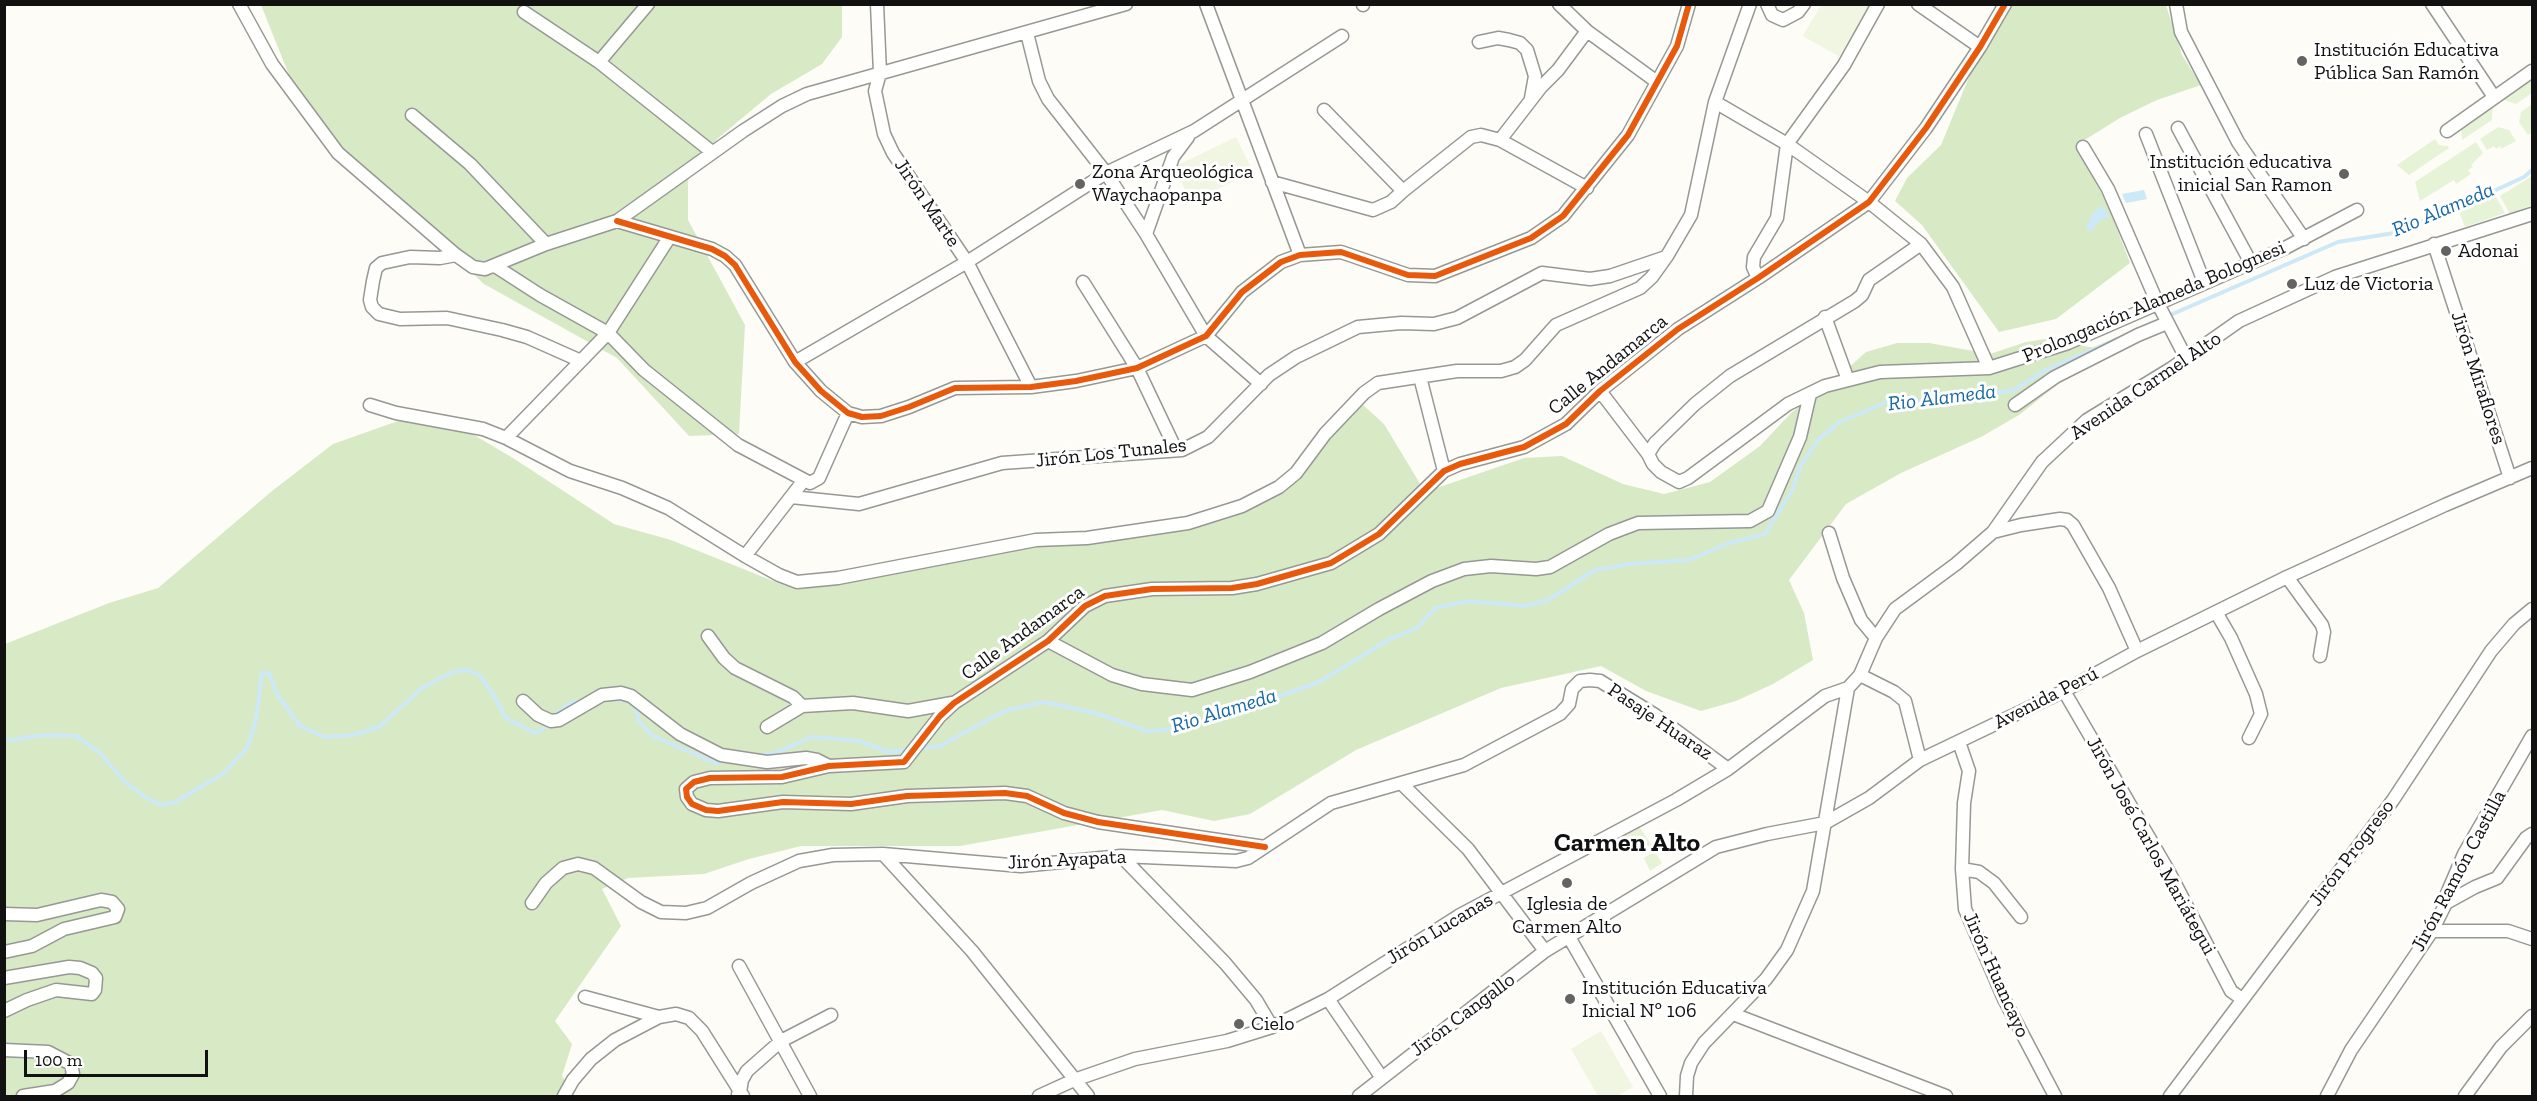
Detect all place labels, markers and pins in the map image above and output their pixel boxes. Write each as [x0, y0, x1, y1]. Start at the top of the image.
place label: Institución Educativa Pública San Ramón [2314, 38, 2499, 85]
marker: Institución Educativa Pública San Ramón [2295, 54, 2309, 68]
place label: Institución educativa inicial San Ramon [2149, 150, 2332, 197]
place label: Zona Arqueológica Waychaopanpa [1092, 160, 1253, 207]
marker: Institución educativa inicial San Ramon [2337, 167, 2351, 181]
marker: Zona Arqueológica Waychaopanpa [1073, 177, 1087, 191]
place label: Adonai [2458, 239, 2519, 263]
marker: Adonai [2439, 244, 2453, 258]
place label: Luz de Victoria [2304, 272, 2433, 296]
marker: Luz de Victoria [2285, 277, 2299, 291]
marker: Iglesia de Carmen Alto [1560, 876, 1574, 890]
place label: Iglesia de Carmen Alto [1512, 892, 1622, 939]
place label: Institución Educativa Inicial Nº 106 [1582, 976, 1767, 1023]
marker: Institución Educativa Inicial Nº 106 [1563, 992, 1577, 1006]
place label: Cielo [1251, 1012, 1294, 1036]
marker: Cielo [1232, 1017, 1246, 1031]

